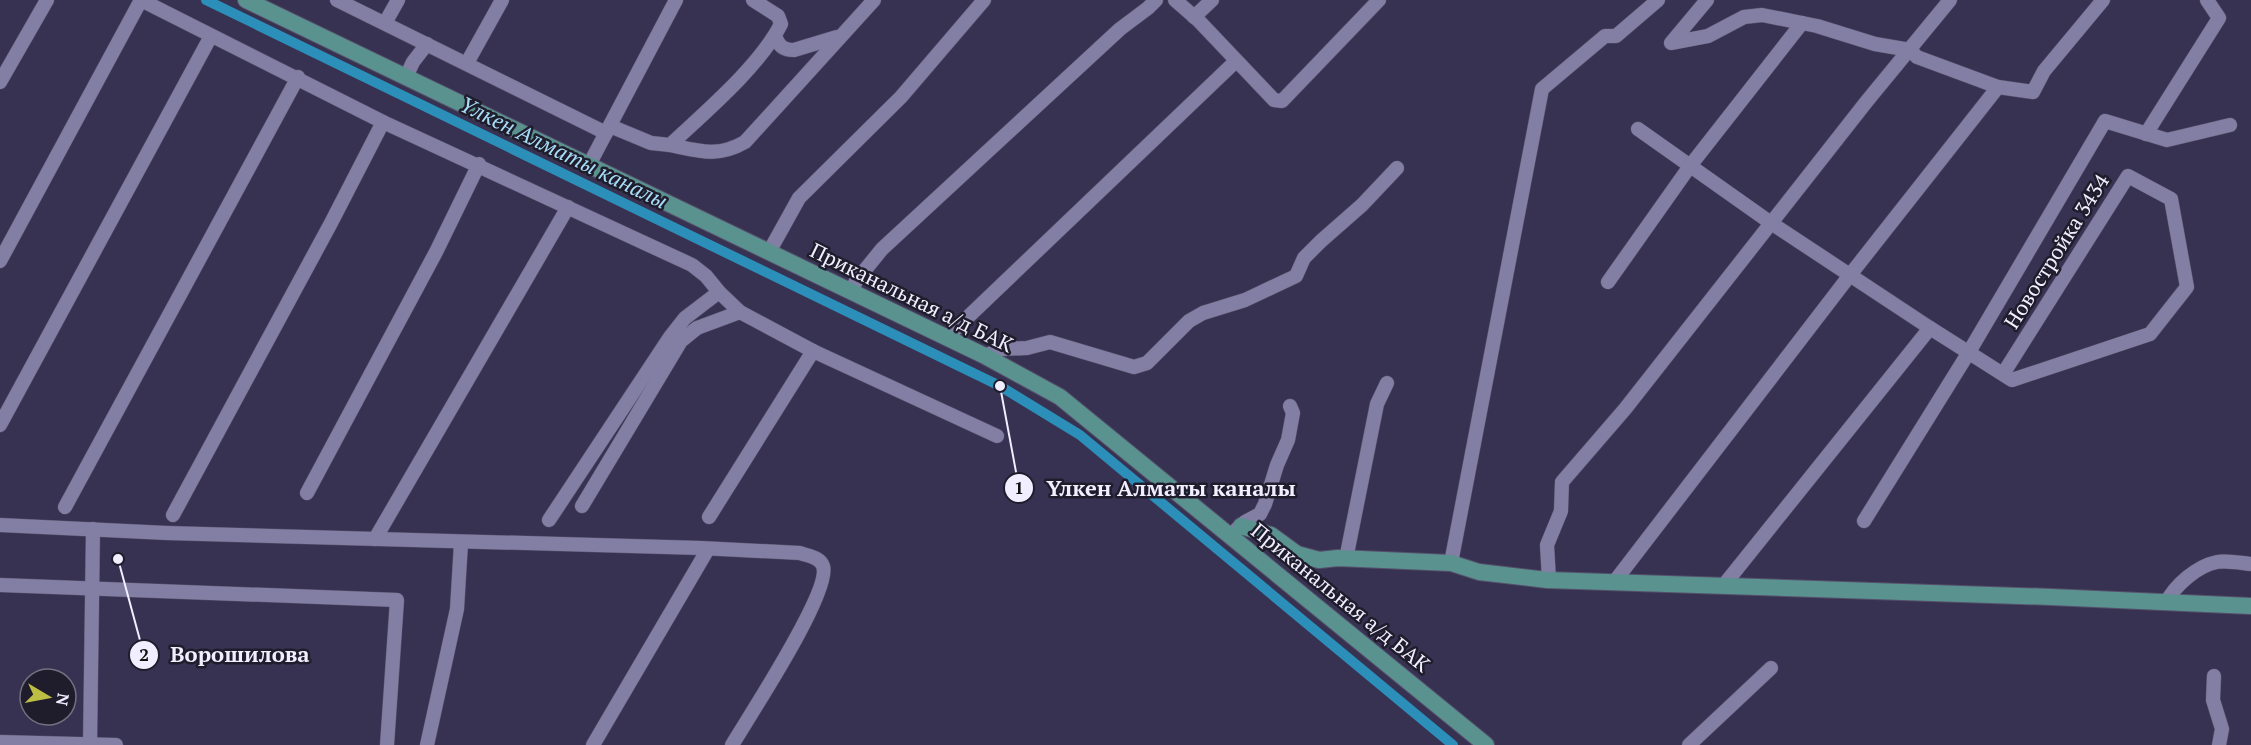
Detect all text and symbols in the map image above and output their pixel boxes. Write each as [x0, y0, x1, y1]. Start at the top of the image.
water label: Үлкен Алматы каналы [455, 89, 673, 215]
street label: Новостройка 3434 [1997, 168, 2115, 334]
street label: Приканальная а/д БАК [806, 236, 1019, 359]
callout: Үлкен Алматы каналы [1004, 468, 1308, 508]
text: Үлкен Алматы каналы [1046, 473, 1296, 502]
text: 1 [1014, 475, 1024, 499]
street label: Приканальная а/д БАК [1246, 516, 1437, 678]
callout: Ворошилова [129, 635, 322, 675]
text: Ворошилова [170, 639, 310, 668]
text: 2 [139, 642, 149, 666]
north arrow [18, 667, 78, 727]
text: N [51, 692, 75, 707]

